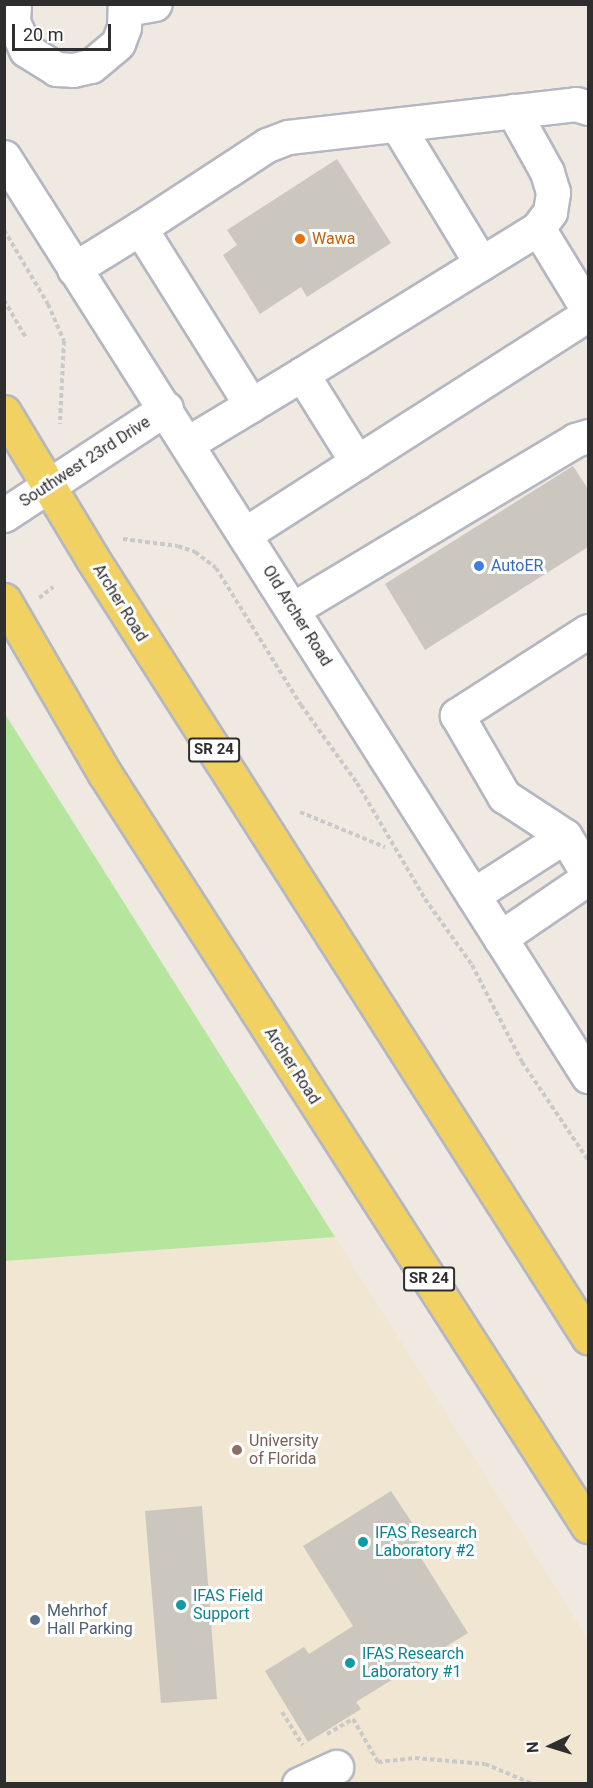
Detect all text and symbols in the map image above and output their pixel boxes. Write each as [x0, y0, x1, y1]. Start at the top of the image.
scale bar [15, 12, 114, 50]
text: 20 m [23, 24, 63, 45]
place label: Wawa [312, 229, 355, 249]
marker: Wawa [293, 232, 307, 246]
street label: Southwest 23rd Drive [16, 413, 154, 511]
place label: AutoER [491, 556, 543, 576]
marker: AutoER [472, 559, 486, 573]
street label: Archer Road [89, 561, 151, 645]
street label: Old Archer Road [258, 562, 336, 670]
road number: SR 24 [187, 738, 241, 762]
street label: Archer Road [260, 1024, 324, 1108]
road number: SR 24 [402, 1267, 456, 1291]
place label: University of Florida [249, 1431, 319, 1469]
marker: University of Florida [230, 1443, 244, 1457]
place label: IFAS Research Laboratory #2 [375, 1523, 477, 1561]
marker: IFAS Research Laboratory #2 [356, 1535, 370, 1549]
place label: IFAS Field Support [193, 1586, 263, 1624]
marker: IFAS Field Support [174, 1598, 188, 1612]
place label: Mehrhof Hall Parking [47, 1601, 133, 1639]
marker: Mehrhof Hall Parking [28, 1613, 42, 1627]
place label: IFAS Research Laboratory #1 [362, 1644, 464, 1682]
marker: IFAS Research Laboratory #1 [343, 1656, 357, 1670]
north arrow [521, 1716, 581, 1776]
text: N [523, 1741, 542, 1754]

